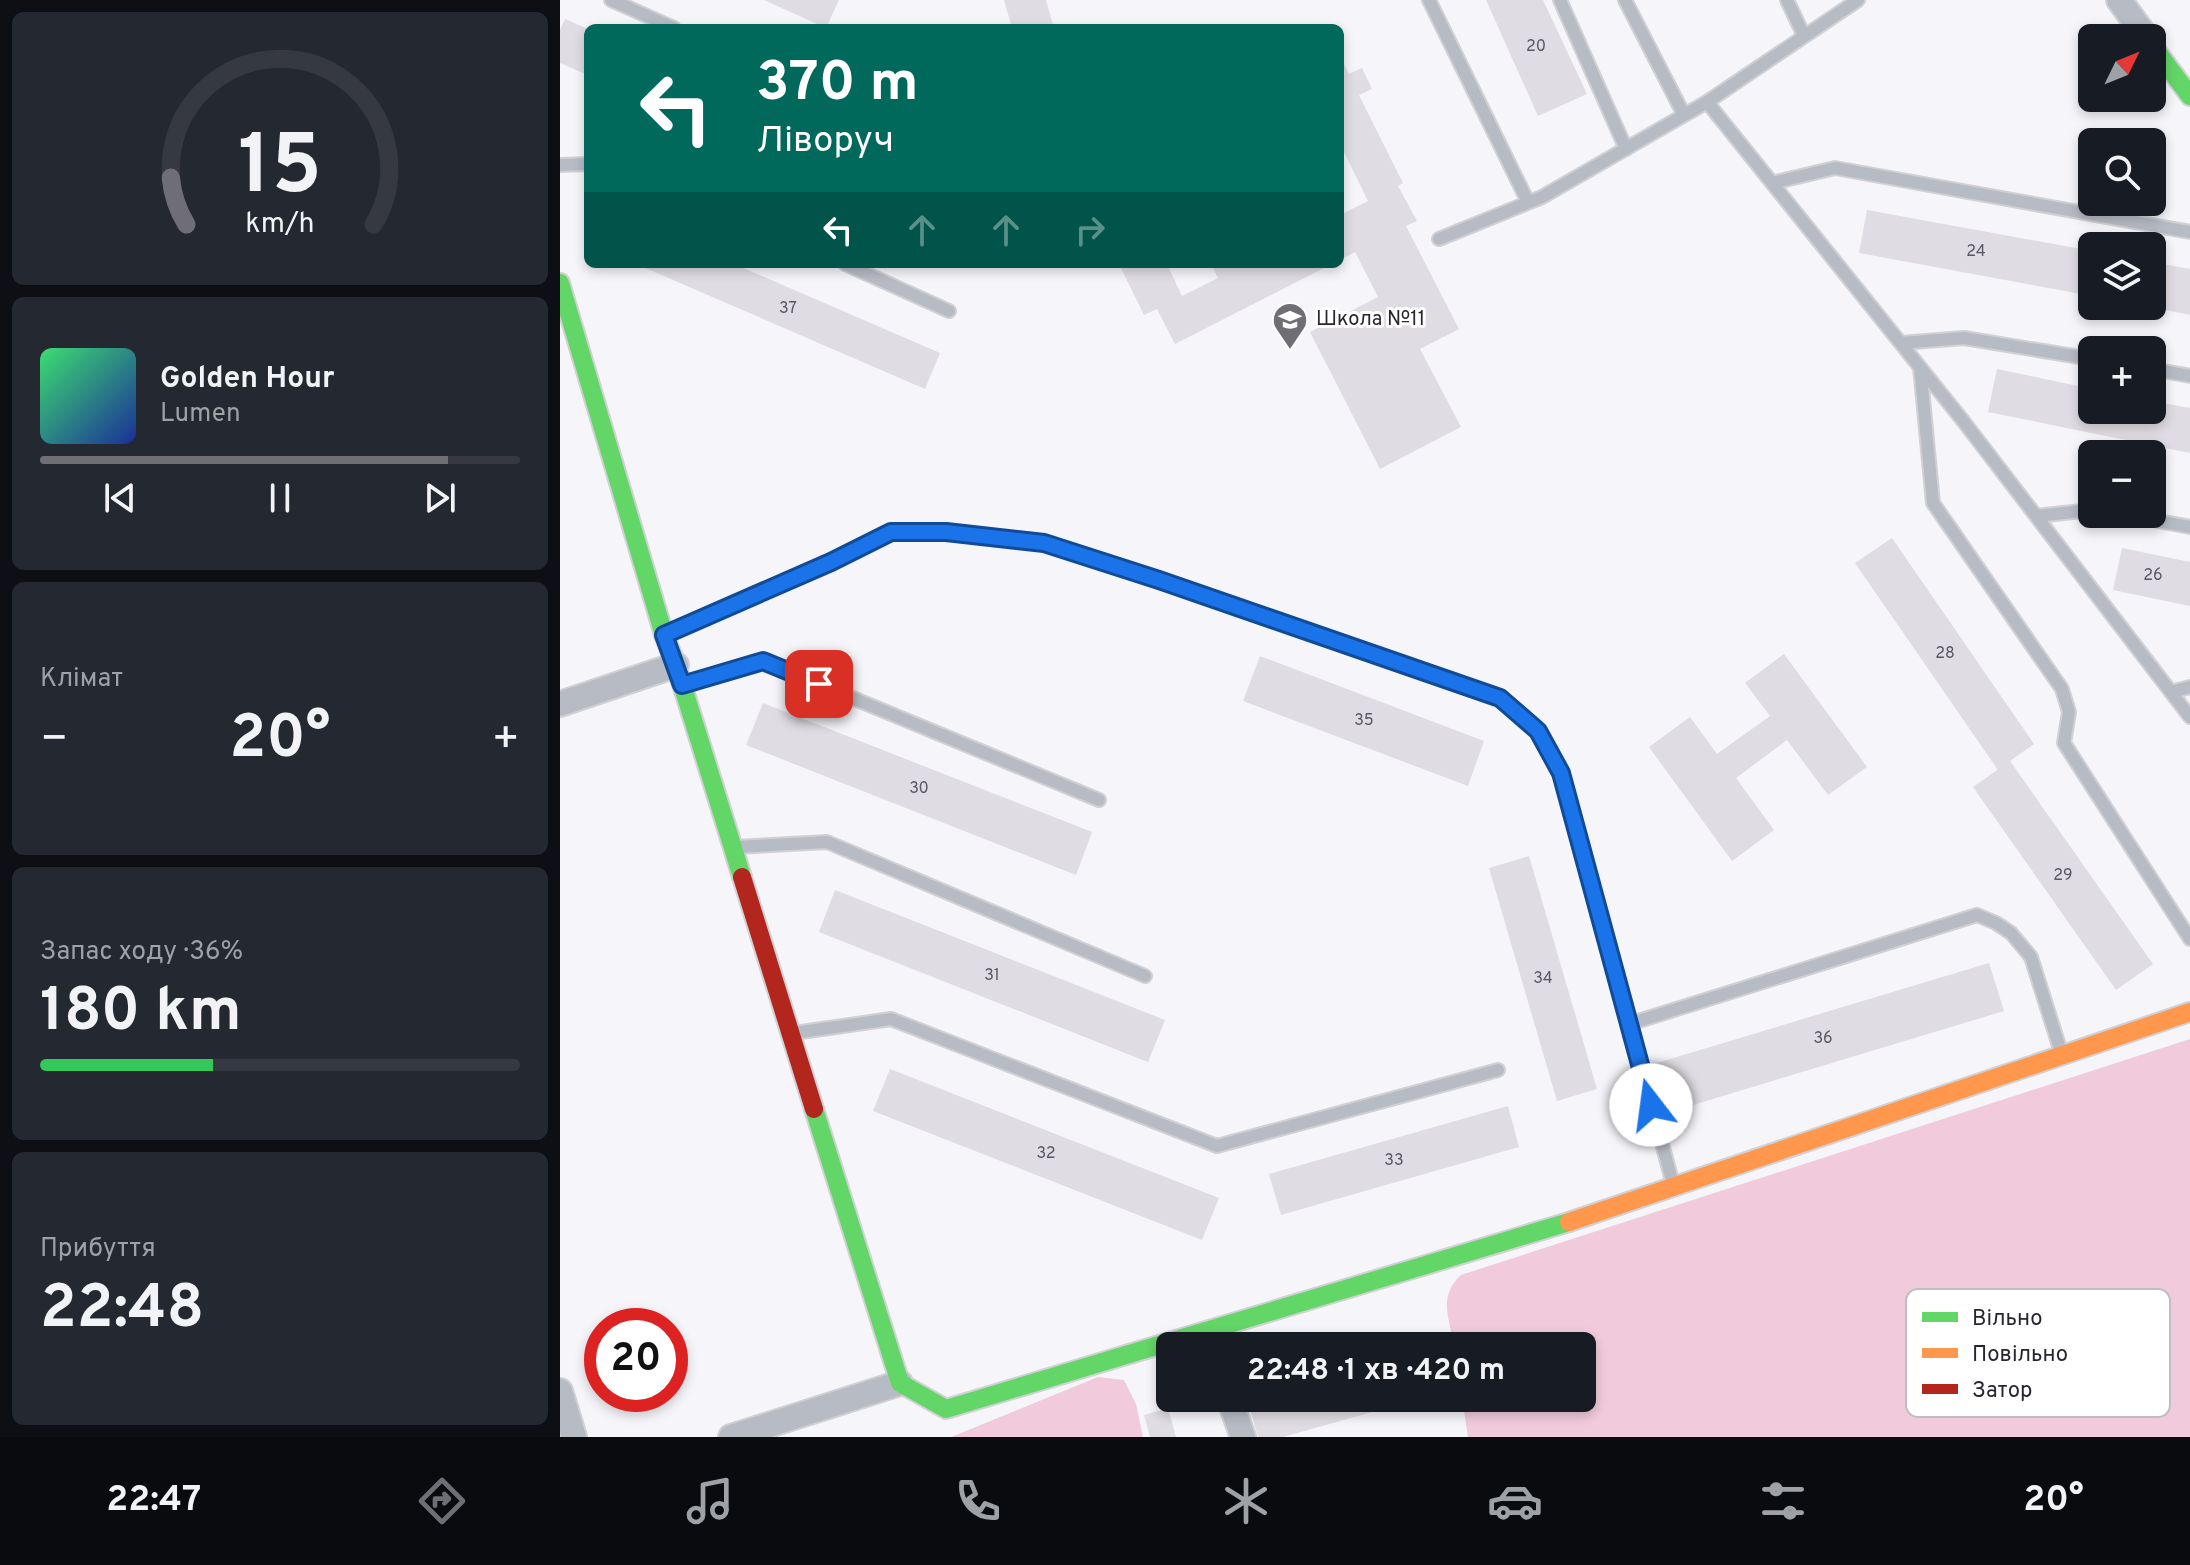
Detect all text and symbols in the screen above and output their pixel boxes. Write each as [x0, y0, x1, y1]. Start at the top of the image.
north arrow [2078, 24, 2166, 112]
map controls [2078, 24, 2166, 528]
house number: 20 [1526, 37, 1546, 57]
text: 370 m [756, 50, 919, 120]
icon: left [624, 56, 728, 160]
text: 15 [238, 117, 322, 222]
text: Ліворуч [756, 119, 894, 165]
button: search [2078, 128, 2166, 216]
text: km/h [245, 207, 315, 243]
icon: left [816, 208, 860, 252]
icon: ahead [900, 208, 944, 252]
icon: ahead [984, 208, 1028, 252]
icon: right [1068, 208, 1112, 252]
button: layers [2078, 232, 2166, 320]
house number: 24 [1966, 242, 1986, 262]
house number: 37 [779, 299, 797, 319]
school or university icon: Школа №11 [1271, 301, 1309, 351]
place label: Школа №11 [1316, 307, 1425, 333]
button: + [2078, 336, 2166, 424]
text: Golden Hour [160, 361, 334, 398]
text: Lumen [160, 398, 241, 431]
button: − [2078, 440, 2166, 528]
icon: previous [98, 476, 142, 520]
icon: pause [258, 476, 302, 520]
icon: next [418, 476, 462, 520]
house number: 26 [2143, 566, 2163, 586]
house number: 28 [1935, 644, 1955, 664]
pin [785, 650, 853, 718]
icon: arrive [797, 662, 841, 706]
text: Клімат [40, 663, 123, 696]
text: 20° [229, 703, 331, 779]
house number: 35 [1354, 711, 1374, 731]
text: − [40, 713, 68, 769]
text: + [492, 713, 520, 769]
house number: 30 [909, 779, 929, 799]
house number: 29 [2053, 866, 2073, 886]
text: Запас ходу · 36% [40, 936, 243, 969]
house number: 31 [984, 966, 1000, 986]
house number: 34 [1533, 969, 1553, 989]
text: 180 km [40, 976, 241, 1052]
house number: 36 [1813, 1029, 1833, 1049]
position arrow [1609, 1063, 1693, 1147]
house number: 32 [1036, 1144, 1056, 1164]
house number: 33 [1384, 1151, 1404, 1171]
text: Прибуття [40, 1233, 156, 1266]
text: 22:48 [40, 1273, 204, 1349]
legend [1906, 1289, 2170, 1417]
text: Вільно [1972, 1306, 2043, 1333]
speed limit sign: 20 [584, 1308, 688, 1412]
text: Повільно [1972, 1342, 2068, 1369]
text: 22:48 · 1 хв · 420 m [1247, 1353, 1505, 1390]
text: Затор [1972, 1378, 2032, 1405]
icon: directions [414, 1473, 470, 1529]
icon: music [682, 1473, 738, 1529]
icon: phone [950, 1473, 1006, 1529]
icon: climate [1218, 1473, 1274, 1529]
icon: car [1487, 1473, 1543, 1529]
icon: filters [1755, 1473, 1811, 1529]
text: 22:47 [106, 1478, 201, 1524]
text: 20° [2023, 1478, 2084, 1524]

